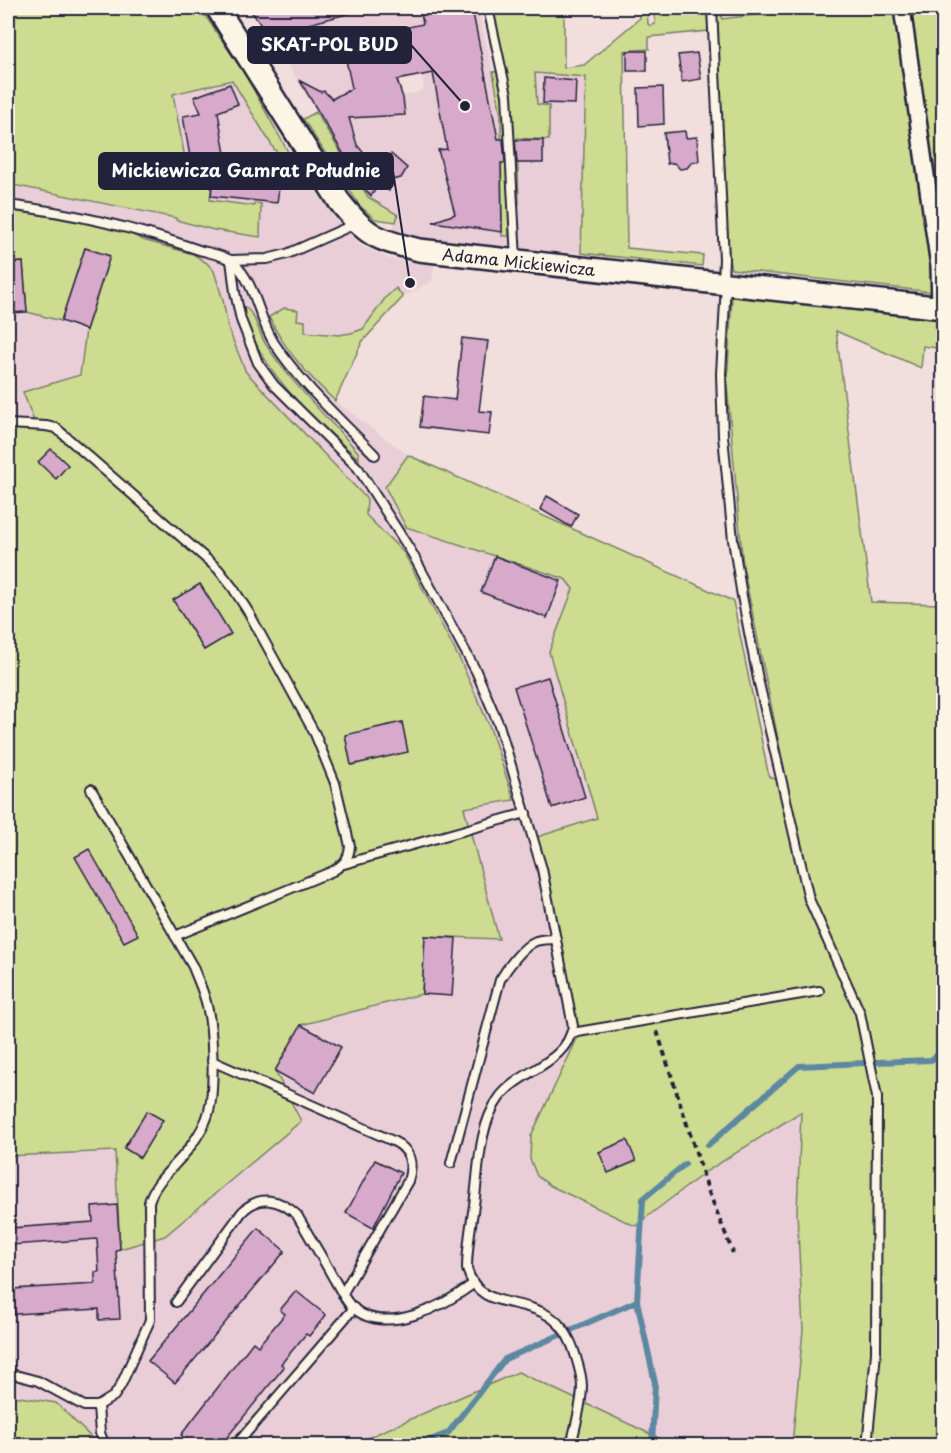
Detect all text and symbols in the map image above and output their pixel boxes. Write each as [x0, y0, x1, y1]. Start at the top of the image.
callout: SKAT-POL BUD [248, 27, 411, 63]
text: SKAT-POL BUD [261, 30, 399, 57]
callout: Mickiewicza Gamrat Południe [99, 153, 393, 189]
text: Mickiewicza Gamrat Południe [112, 156, 381, 183]
street label: Adama Mickiewicza [441, 241, 597, 281]

